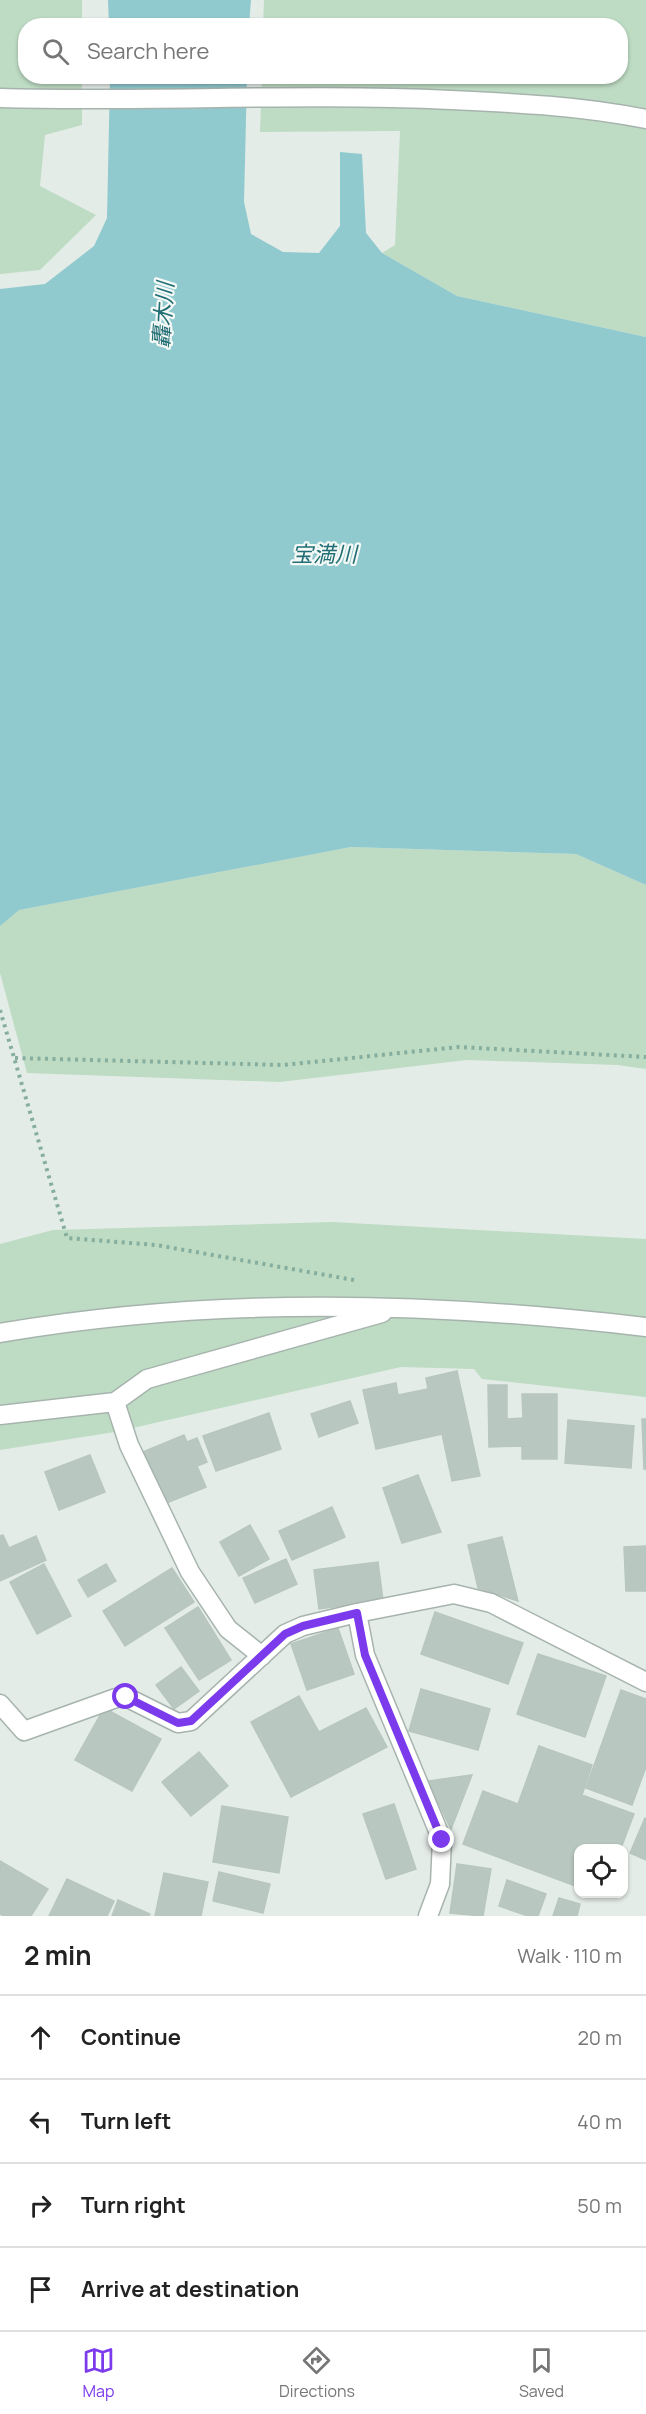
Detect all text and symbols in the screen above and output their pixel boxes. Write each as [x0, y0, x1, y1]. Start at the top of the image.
search box [18, 18, 628, 84]
icon: search [39, 35, 72, 68]
text: Search here [87, 36, 209, 66]
water label: 轟木川 [146, 279, 180, 349]
water label: 宝満川 [291, 539, 359, 569]
route start [112, 1683, 138, 1709]
route end [428, 1826, 454, 1852]
map controls [574, 1844, 628, 1898]
button: locate [574, 1844, 628, 1898]
text: 2 min [24, 1937, 92, 1973]
text: Walk · 110 m [517, 1942, 622, 1969]
icon: ahead [24, 2021, 57, 2054]
text: Continue [81, 2022, 181, 2052]
text: 20 m [577, 2024, 622, 2051]
icon: left [24, 2105, 57, 2138]
text: Turn left [81, 2106, 171, 2136]
text: 40 m [577, 2108, 622, 2135]
icon: right [24, 2189, 57, 2222]
text: Turn right [81, 2190, 186, 2220]
text: 50 m [577, 2192, 622, 2219]
icon: arrive [24, 2273, 57, 2306]
text: Arrive at destination [81, 2274, 299, 2304]
tab: Map [82, 2344, 115, 2402]
tab: Directions [279, 2344, 355, 2402]
tab: Saved [519, 2344, 564, 2402]

